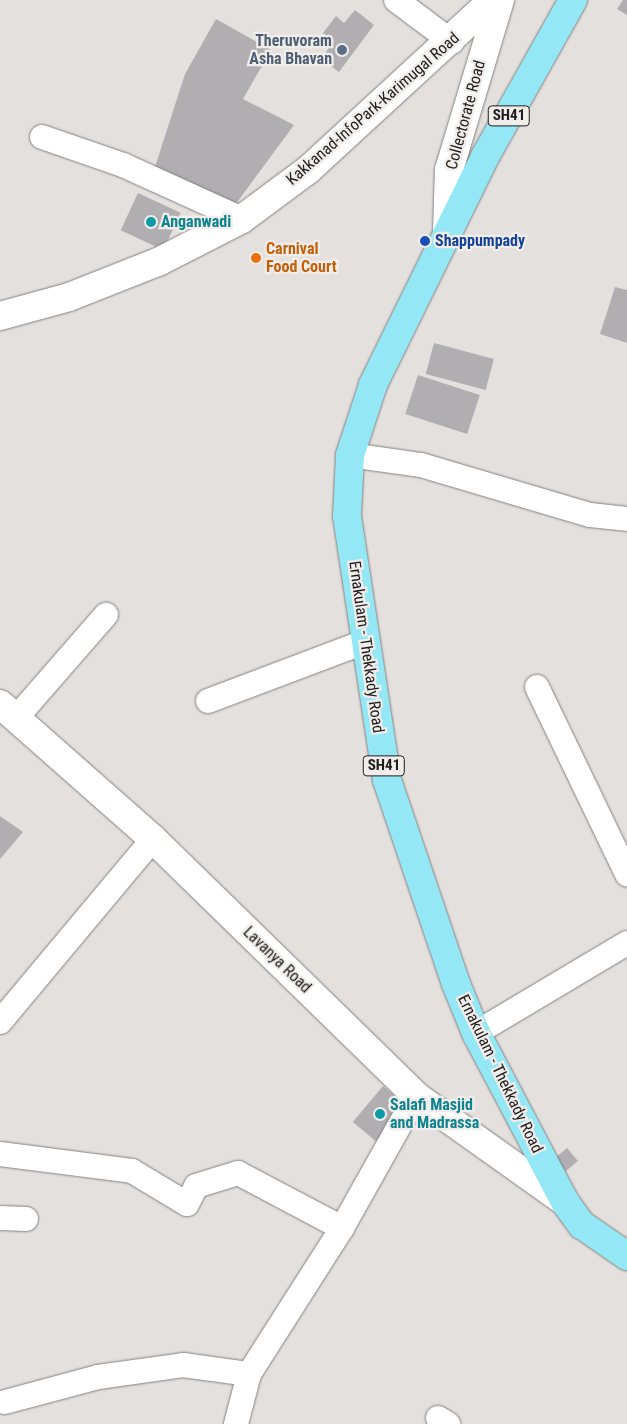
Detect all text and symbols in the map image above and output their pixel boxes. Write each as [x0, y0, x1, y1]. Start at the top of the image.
street label: Kakkanad-InfoPark-Karimugal Road [283, 29, 463, 189]
place label: Theruvoram Asha Bhavan [249, 31, 332, 69]
marker: Theruvoram Asha Bhavan [336, 44, 348, 56]
street label: Collectorate Road [442, 58, 490, 172]
road number: SH41 [488, 104, 530, 128]
place label: Anganwadi [161, 212, 231, 232]
marker: Anganwadi [145, 216, 157, 228]
place label: Shappumpady [435, 231, 525, 251]
marker: Shappumpady [419, 235, 431, 247]
place label: Carnival Food Court [266, 239, 337, 277]
marker: Carnival Food Court [250, 252, 262, 264]
street label: Ernakulam - Thekkady Road [344, 560, 388, 734]
road number: SH41 [363, 754, 405, 778]
street label: Lavanya Road [239, 923, 315, 997]
street label: Ernakulam - Thekkady Road [453, 992, 547, 1156]
place label: Salafi Masjid and Madrassa [390, 1095, 479, 1133]
marker: Salafi Masjid and Madrassa [374, 1108, 386, 1120]

